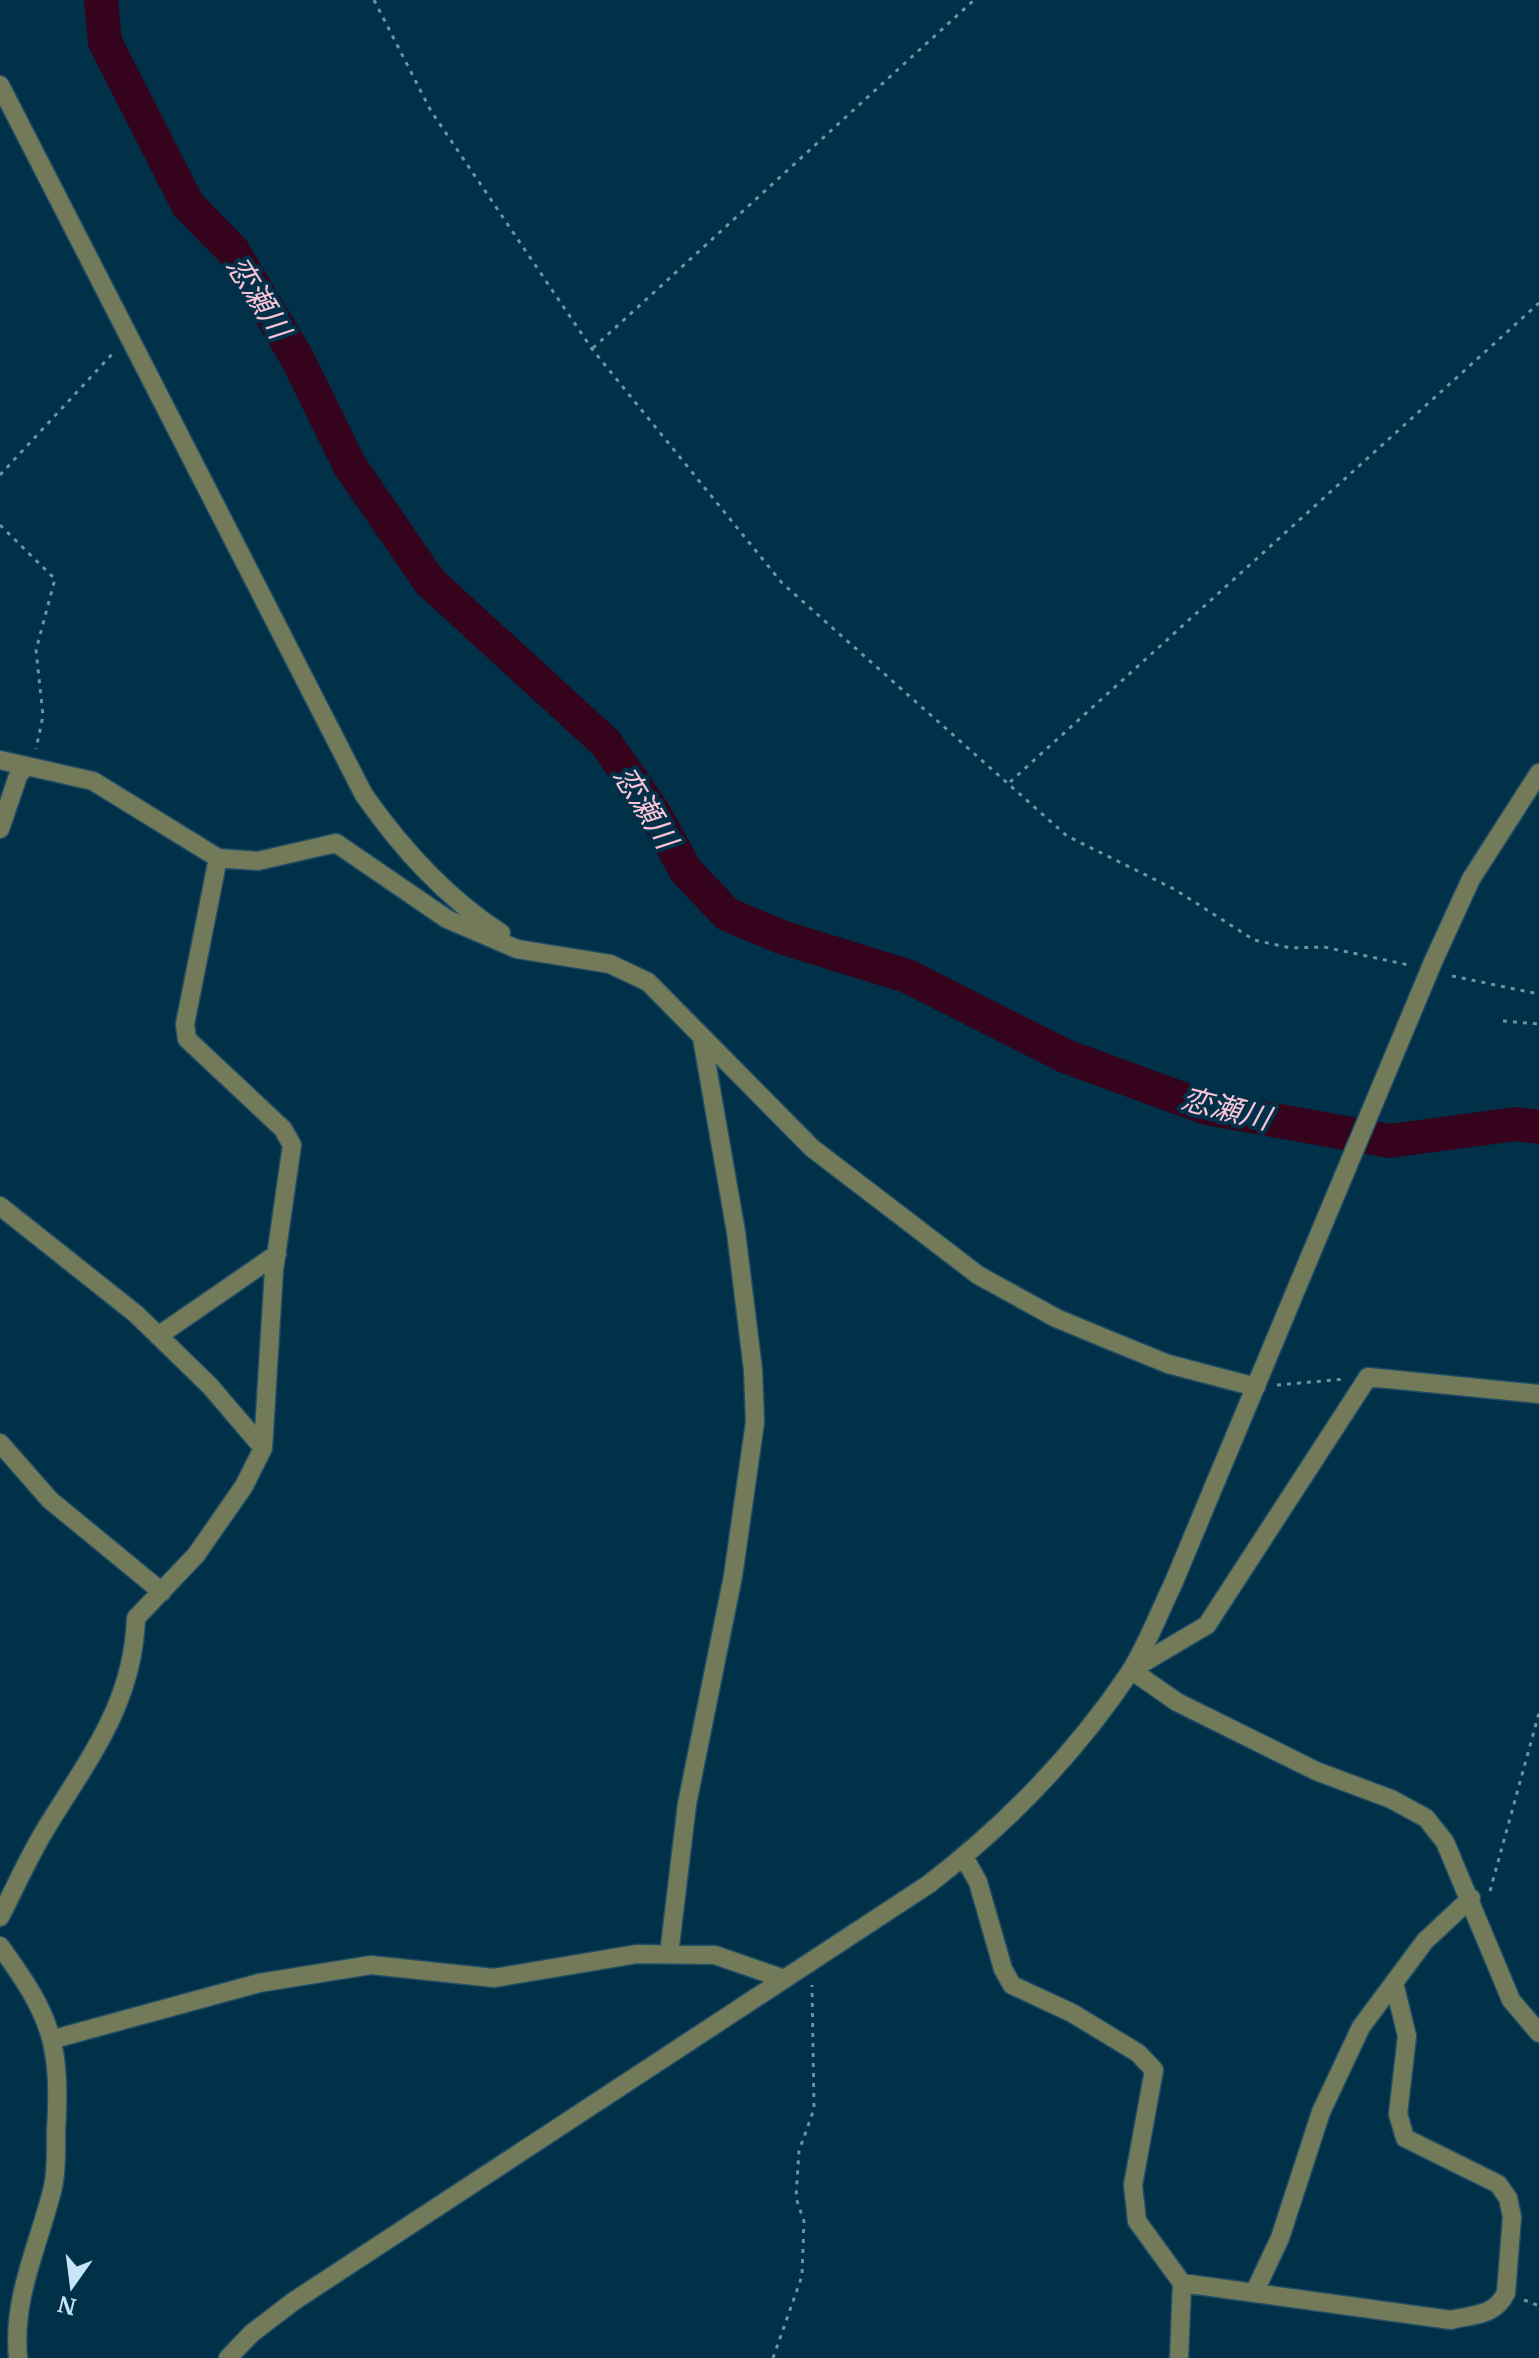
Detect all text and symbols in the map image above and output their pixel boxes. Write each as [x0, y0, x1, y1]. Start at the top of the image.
water label: 恋瀬川 [219, 249, 301, 348]
water label: 恋瀬川 [606, 759, 688, 858]
water label: 恋瀬川 [1178, 1079, 1277, 1138]
north arrow [32, 2246, 112, 2326]
text: N [55, 2290, 79, 2321]

